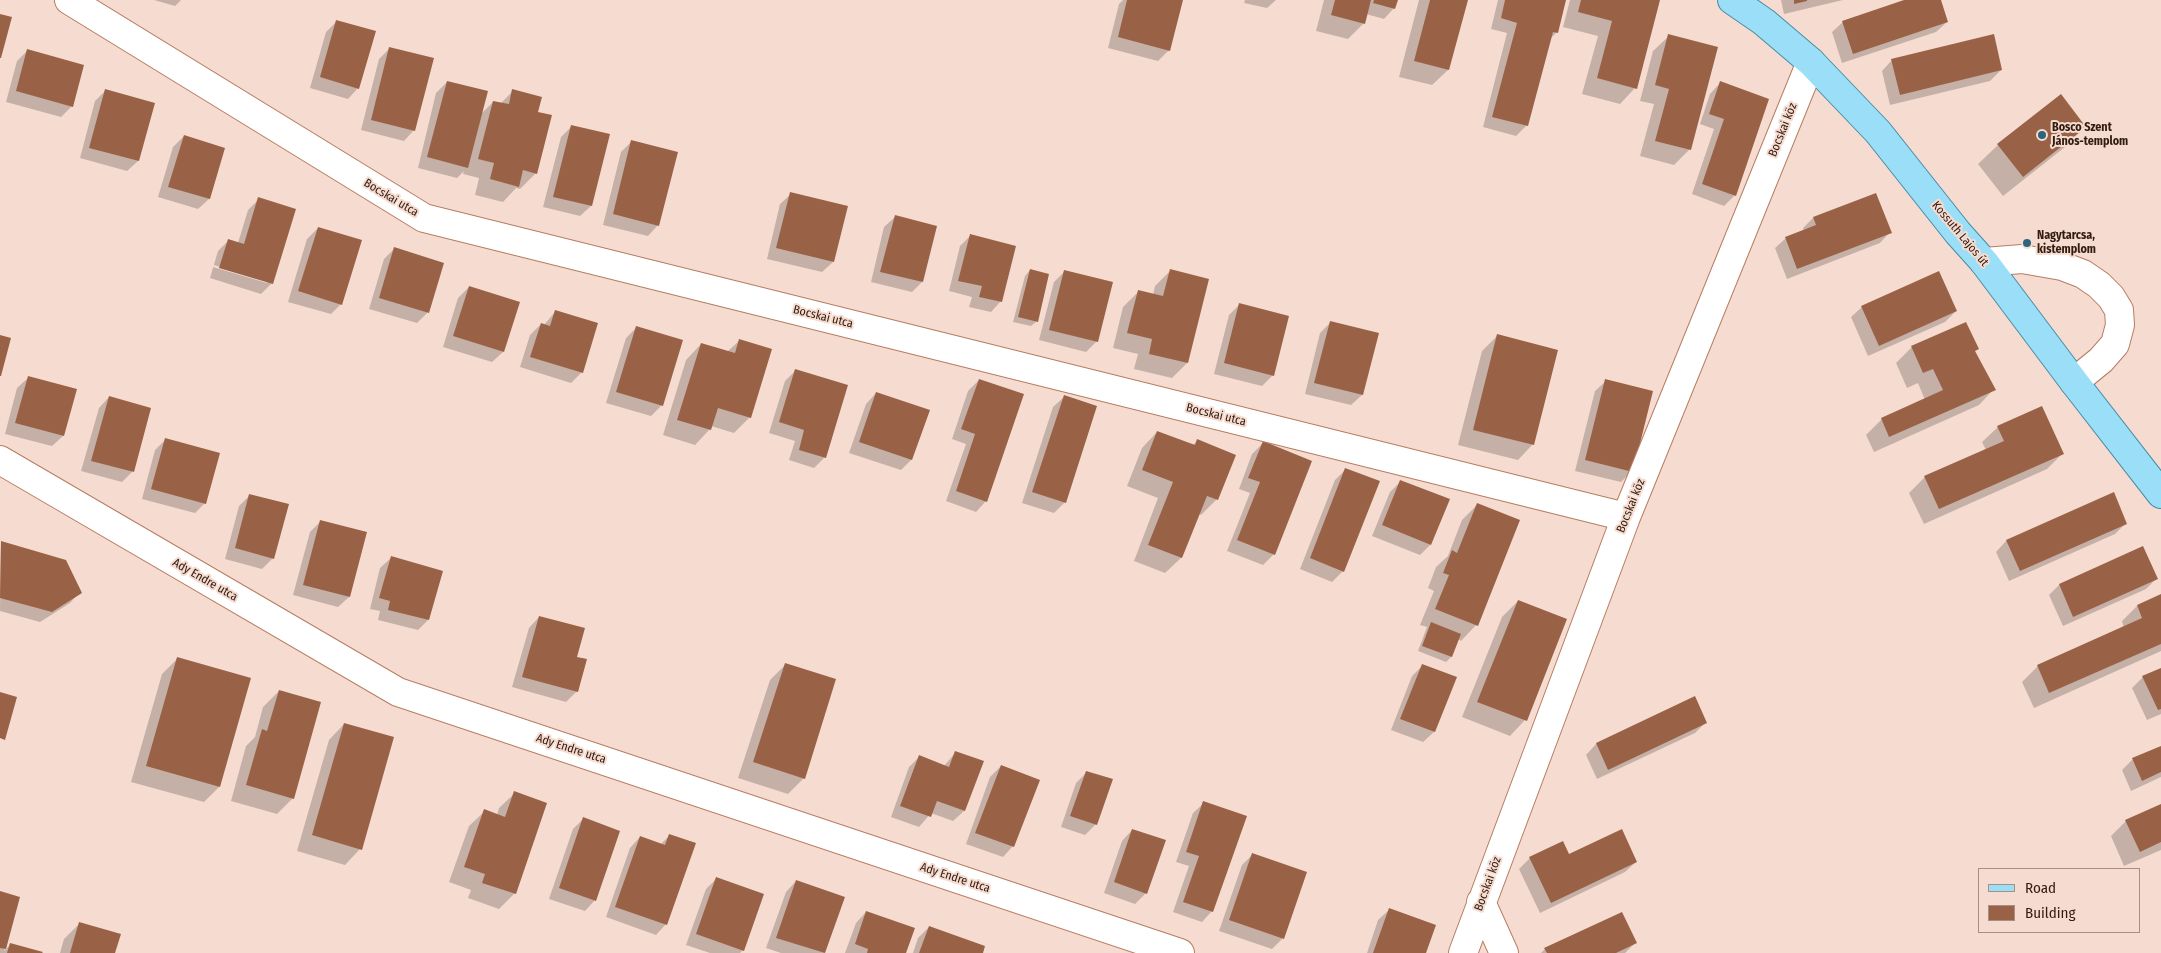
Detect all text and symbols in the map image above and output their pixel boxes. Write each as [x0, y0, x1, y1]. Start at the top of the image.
street label: Bocskai köz [1766, 101, 1800, 159]
place label: Bosco Szent János-templom [2052, 121, 2128, 149]
marker: Bosco Szent János-templom [2036, 129, 2048, 141]
street label: Bocskai utca [361, 176, 421, 220]
street label: Kossuth Lajos út [1929, 199, 1991, 269]
place label: Nagytarcsa, kistemplom [2037, 229, 2096, 257]
marker: Nagytarcsa, kistemplom [2021, 237, 2033, 249]
street label: Bocskai utca [792, 303, 854, 331]
street label: Bocskai utca [1185, 401, 1247, 429]
street label: Bocskai köz [1614, 477, 1648, 535]
street label: Ady Endre utca [170, 556, 240, 604]
street label: Ady Endre utca [534, 731, 608, 767]
street label: Bocskai köz [1472, 855, 1504, 913]
street label: Ady Endre utca [918, 860, 992, 896]
legend [1978, 868, 2141, 933]
text: Road [2025, 879, 2056, 897]
text: Building [2025, 904, 2076, 922]

